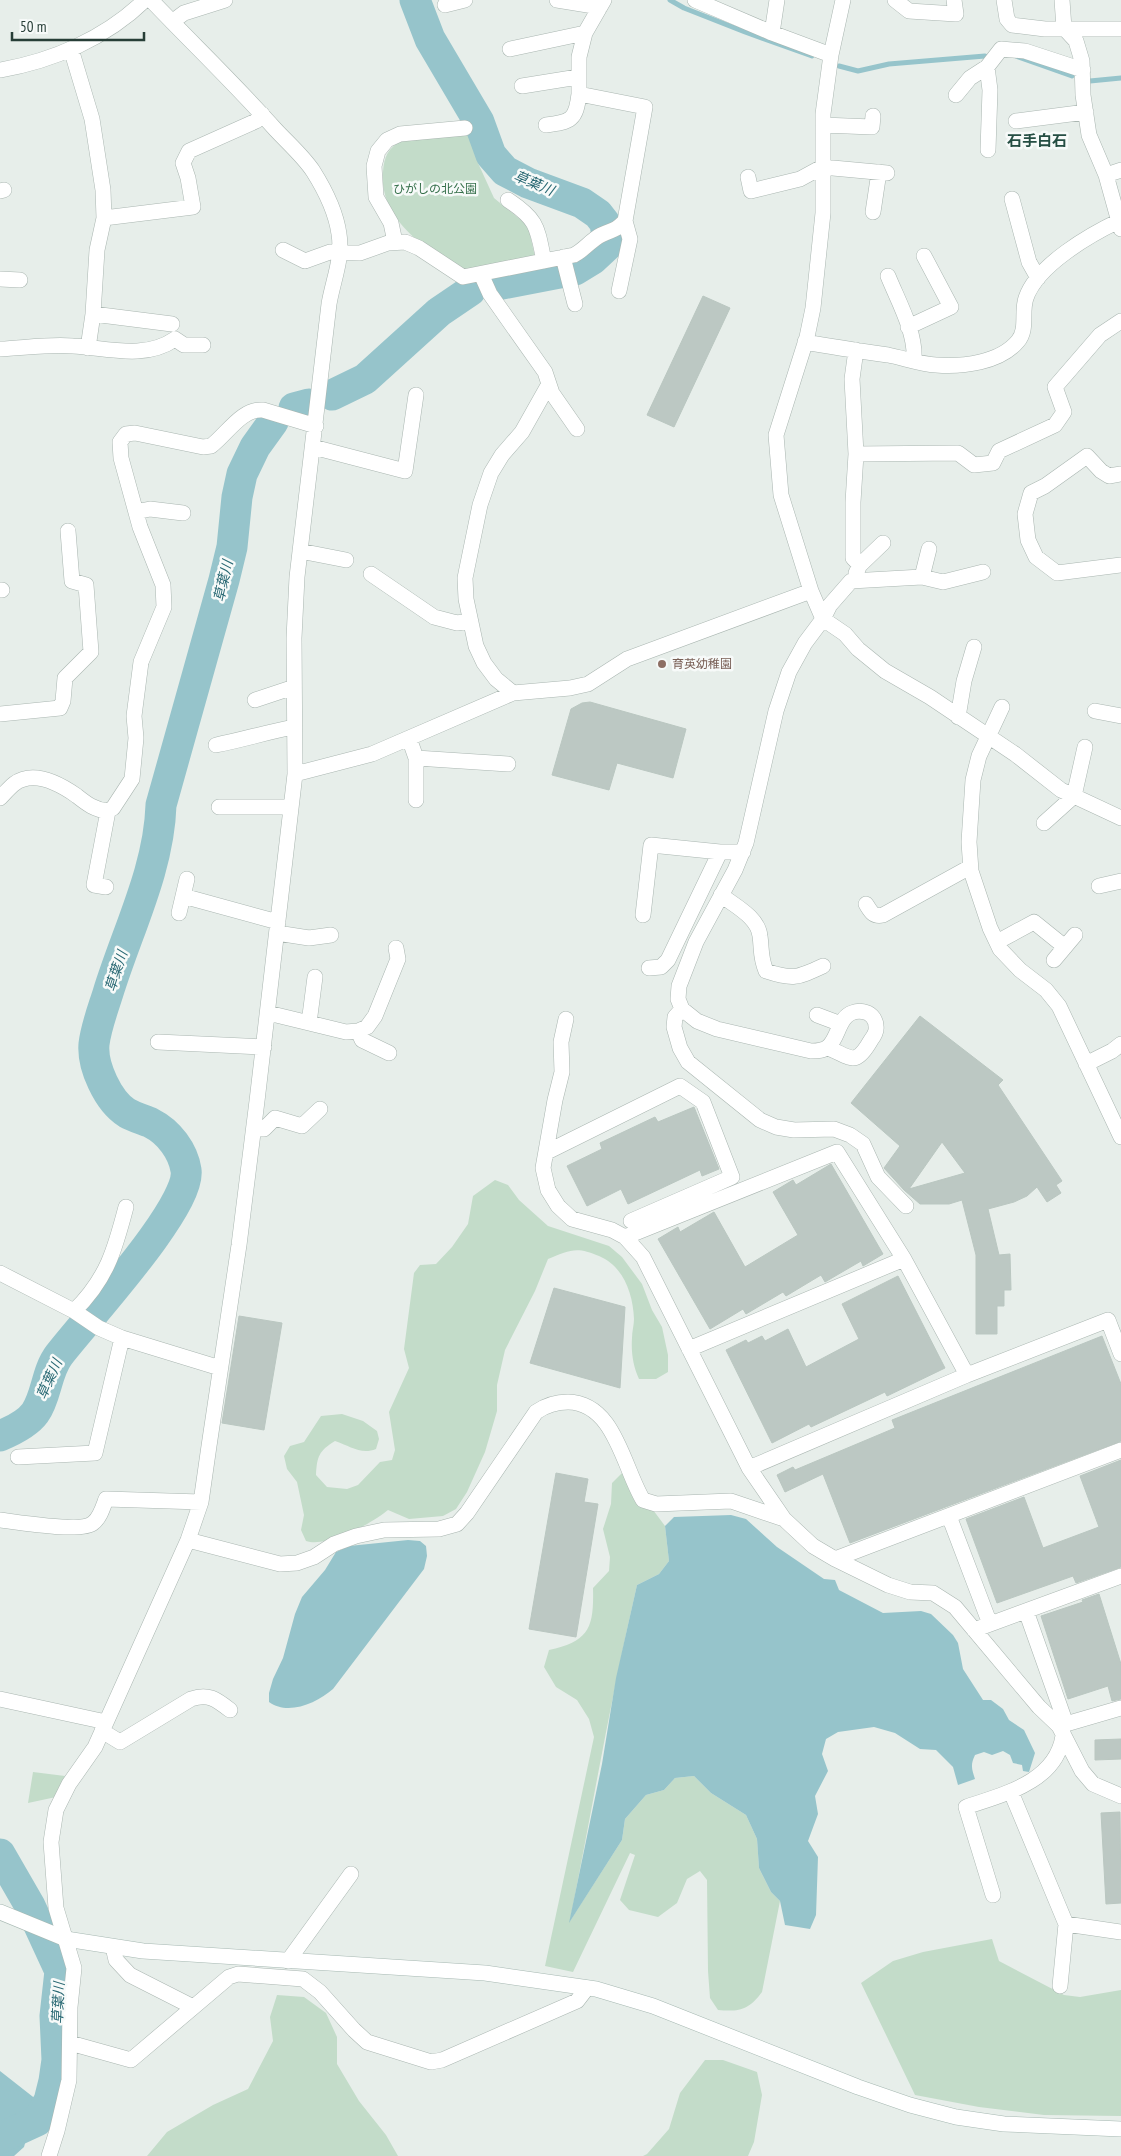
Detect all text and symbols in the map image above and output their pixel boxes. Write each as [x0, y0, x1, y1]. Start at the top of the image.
scale bar [12, 10, 145, 42]
text: 50 m [20, 17, 46, 36]
district label: 石手白石 [1007, 131, 1067, 150]
water label: 草葉川 [511, 167, 559, 200]
park label: ひがしの北公園 [393, 181, 477, 196]
water label: 草葉川 [210, 557, 237, 603]
place label: 育英幼稚園 [672, 656, 732, 671]
marker: 育英幼稚園 [656, 658, 668, 670]
water label: 草葉川 [101, 946, 132, 994]
water label: 草葉川 [32, 1354, 67, 1402]
water label: 草葉川 [48, 1980, 68, 2024]

